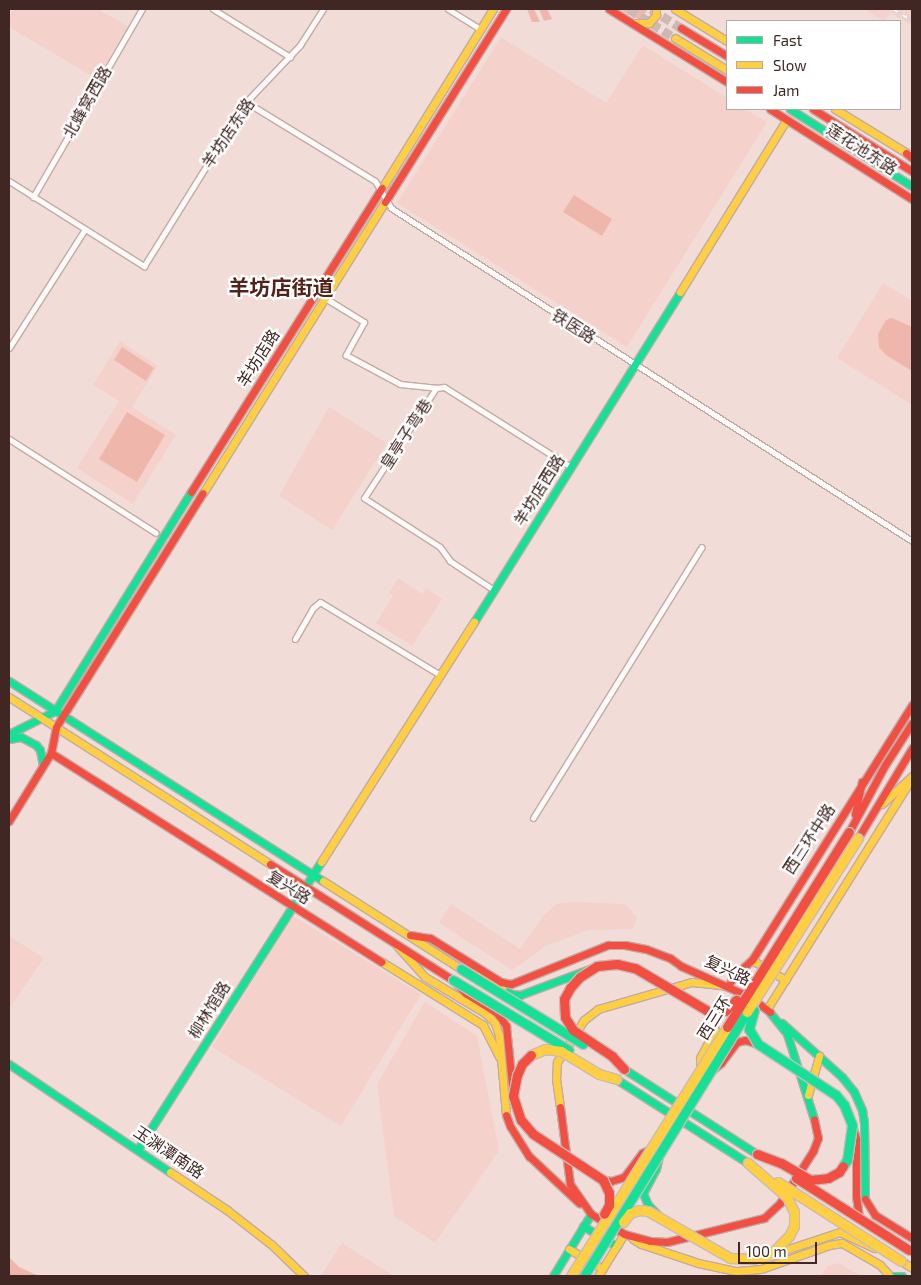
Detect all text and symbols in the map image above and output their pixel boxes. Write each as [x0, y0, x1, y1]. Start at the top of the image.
legend [726, 20, 901, 110]
text: Fast [773, 31, 802, 49]
text: Slow [773, 56, 807, 74]
street label: 北蜂窝西路 [59, 63, 115, 141]
text: Jam [773, 81, 799, 99]
street label: 羊坊店东路 [198, 94, 258, 172]
street label: 莲花池东路 [823, 119, 901, 179]
district label: 羊坊店街道 [229, 274, 333, 300]
street label: 铁医路 [549, 305, 599, 347]
street label: 羊坊店路 [233, 326, 283, 390]
street label: 皇亭子弯巷 [376, 395, 436, 473]
street label: 羊坊店西路 [510, 451, 568, 529]
street label: 西三环中路 [779, 800, 839, 878]
street label: 复兴路 [264, 866, 314, 908]
street label: 复兴路 [702, 951, 754, 989]
street label: 柳林馆路 [184, 978, 234, 1042]
street label: 西三环 [693, 993, 735, 1043]
street label: 玉渊潭南路 [130, 1122, 208, 1182]
scale bar [741, 1232, 820, 1264]
text: 100 m [746, 1242, 787, 1260]

